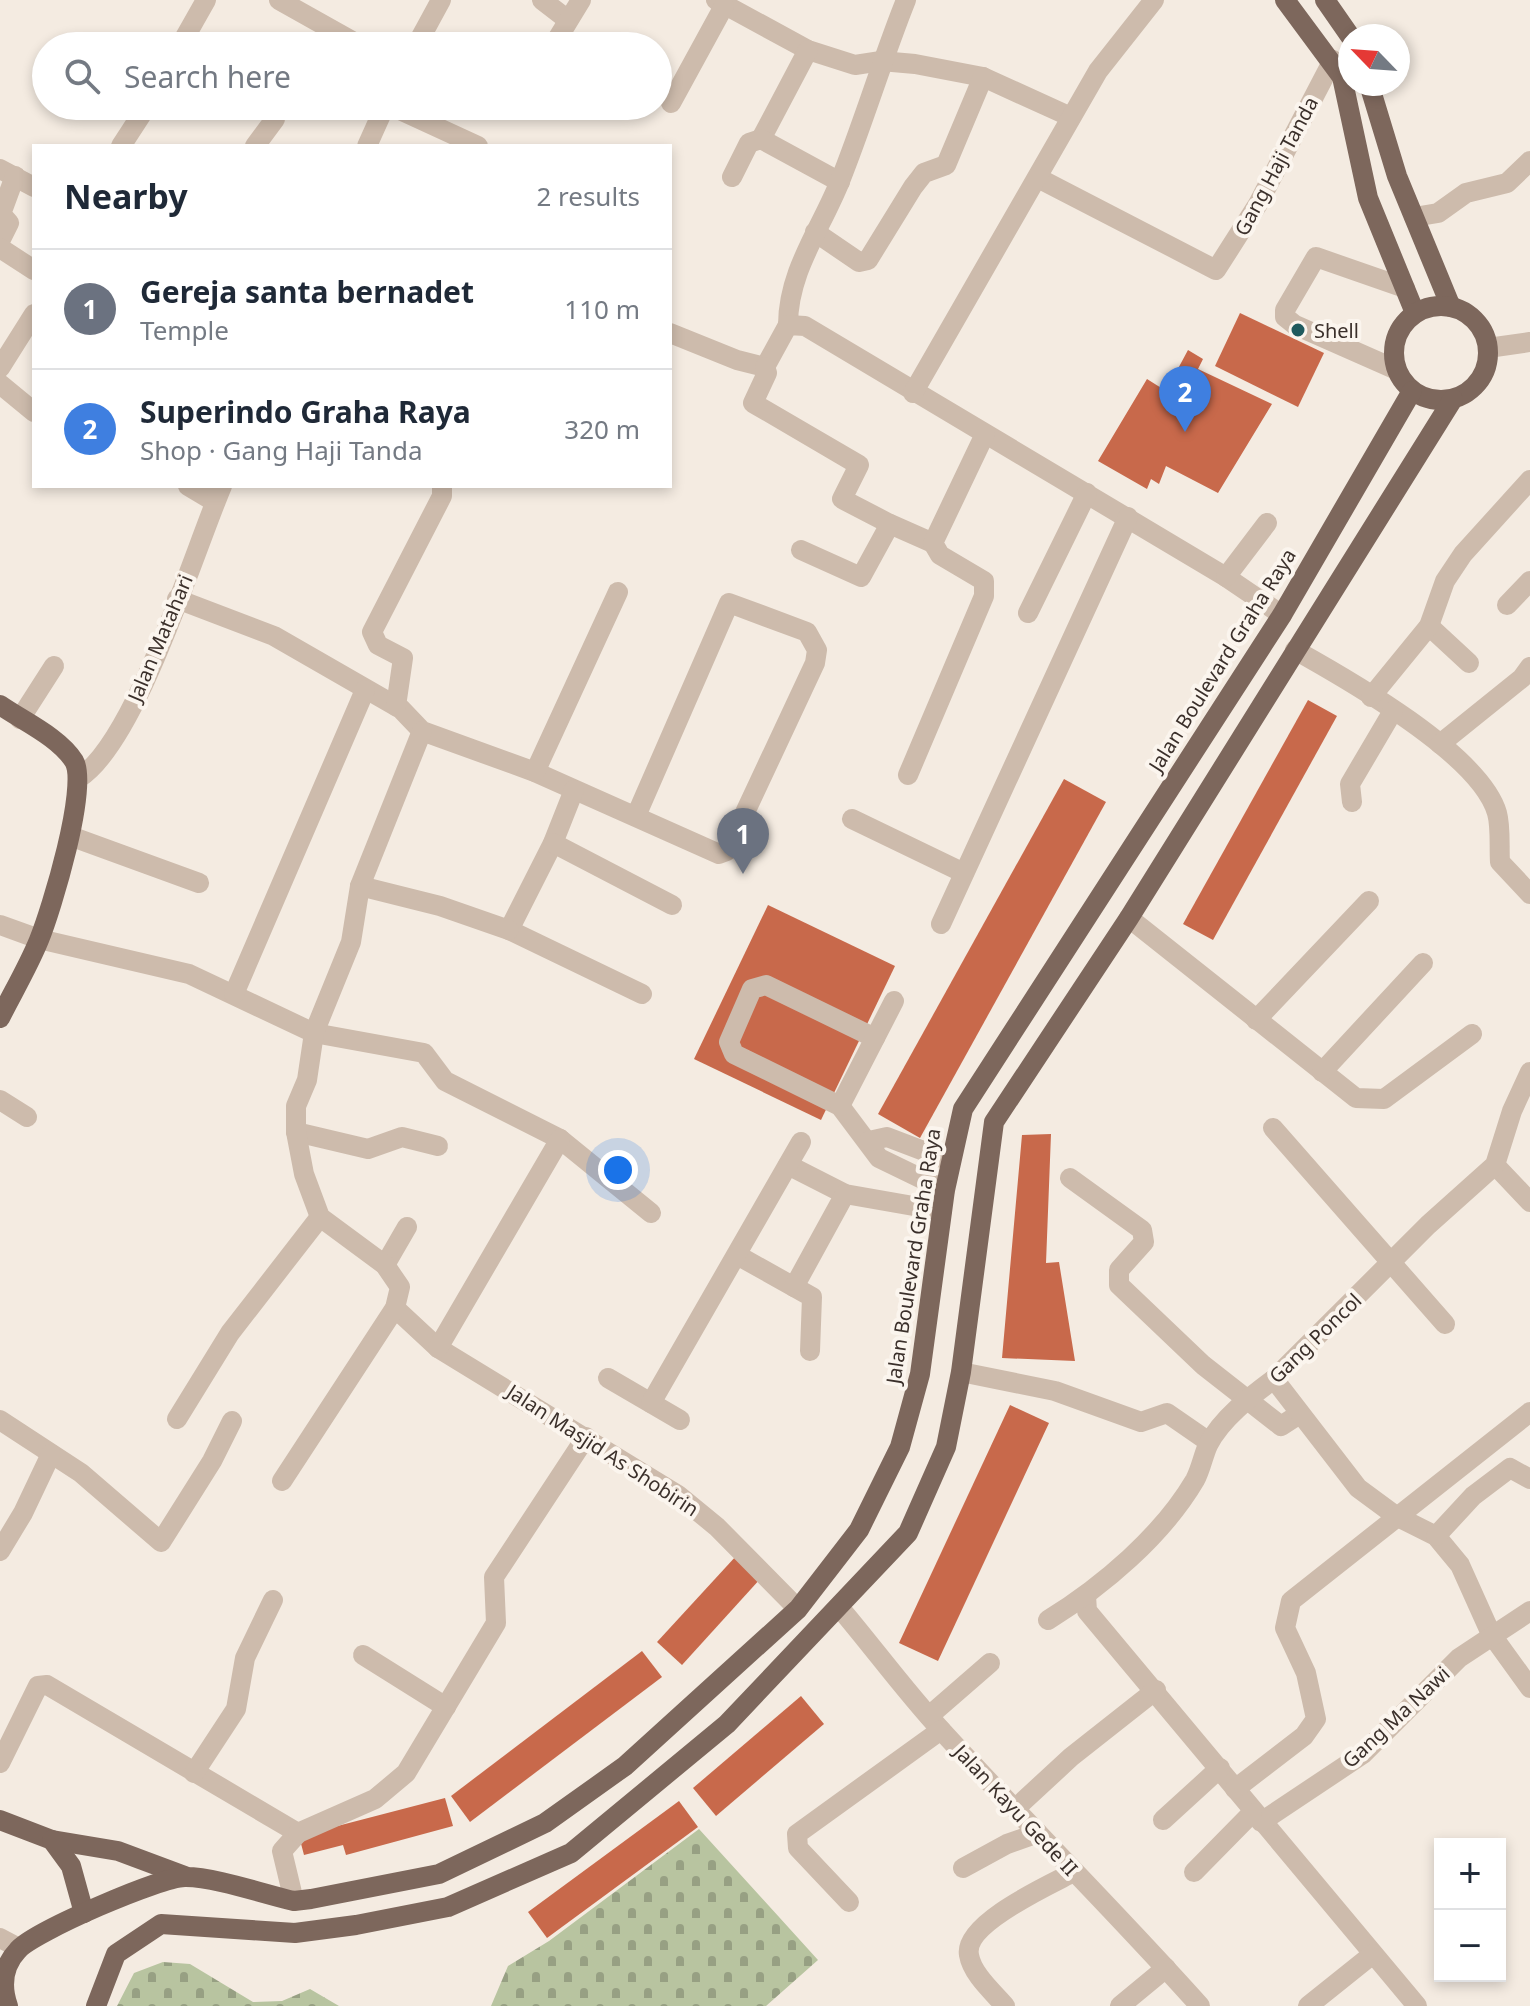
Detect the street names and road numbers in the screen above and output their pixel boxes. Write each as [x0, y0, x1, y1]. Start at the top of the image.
street label: Gang Haji Tanda [1228, 92, 1324, 240]
street label: Jalan Boulevard Graha Raya [1141, 543, 1302, 778]
street label: Jalan Matahari [120, 570, 199, 707]
street label: Jalan Boulevard Graha Raya [879, 1126, 947, 1388]
street label: Gang Poncol [1263, 1287, 1367, 1389]
street label: Jalan Masjid As Shobirin [500, 1377, 704, 1522]
street label: Gang Ma Nawi [1337, 1660, 1455, 1774]
street label: Jalan Kayu Gede II [947, 1737, 1084, 1881]

